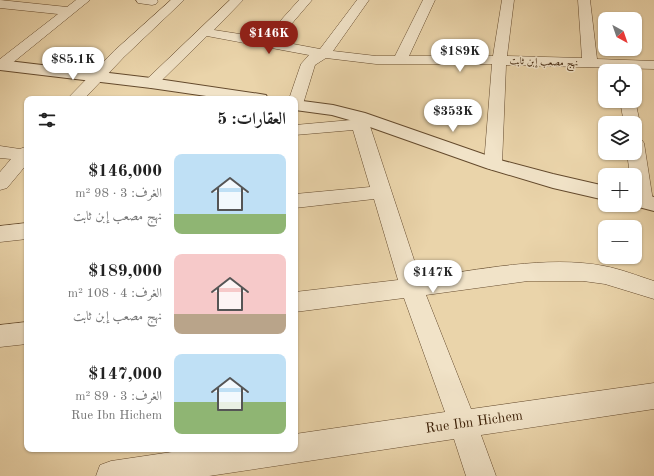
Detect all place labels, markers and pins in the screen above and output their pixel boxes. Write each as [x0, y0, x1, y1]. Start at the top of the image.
pin: $146K [241, 21, 297, 55]
pin: $189K [432, 39, 488, 73]
pin: $85.1K [40, 47, 106, 81]
pin: $353K [425, 99, 481, 133]
pin: $147K [405, 260, 461, 294]

